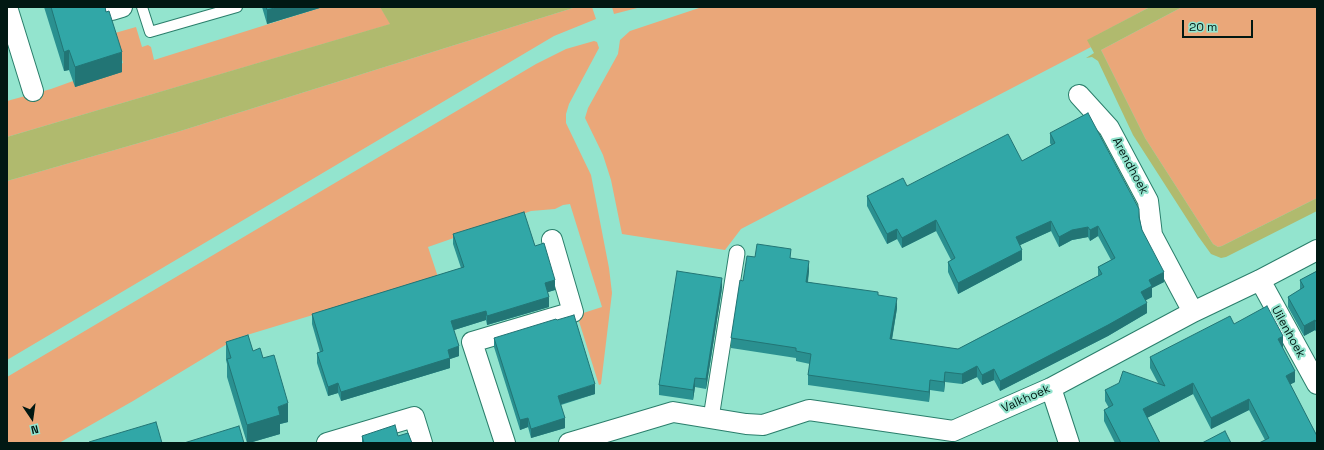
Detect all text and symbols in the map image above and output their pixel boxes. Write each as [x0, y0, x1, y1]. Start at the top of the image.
scale bar [1184, 12, 1255, 38]
text: 20 m [1189, 19, 1217, 35]
street label: Arendhoek [1109, 135, 1151, 197]
street label: Uilenhoek [1268, 304, 1308, 360]
street label: Valkhoek [999, 382, 1053, 416]
north arrow [12, 398, 52, 438]
text: N [30, 422, 40, 437]

